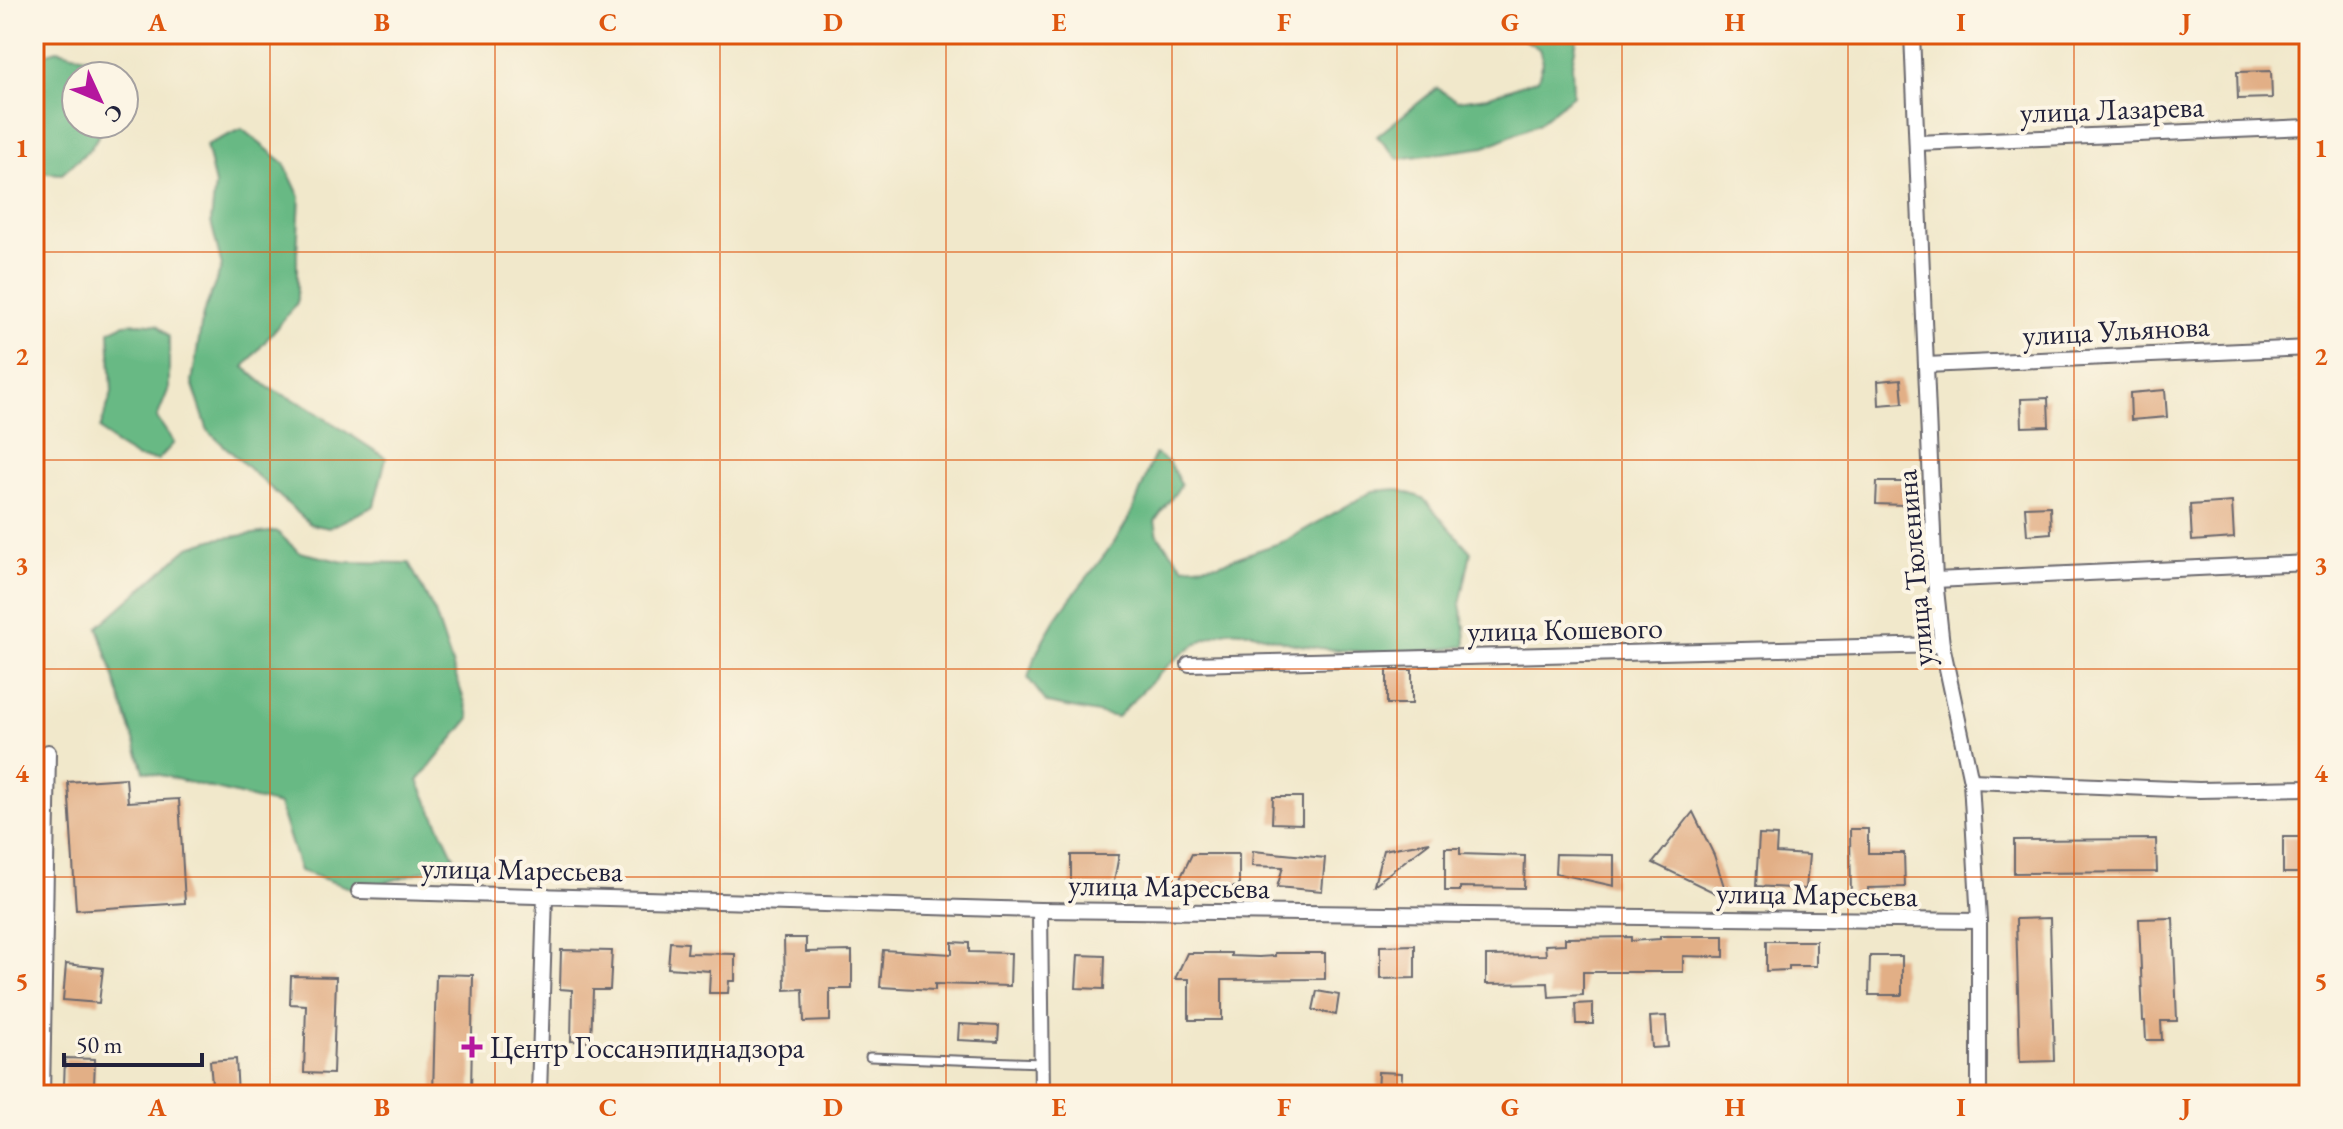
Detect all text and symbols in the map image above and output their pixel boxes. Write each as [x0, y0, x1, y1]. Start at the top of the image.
text: A [147, 5, 167, 39]
text: B [374, 5, 390, 39]
text: C [599, 5, 617, 39]
text: D [823, 5, 843, 39]
text: E [1052, 5, 1067, 39]
text: F [1277, 5, 1291, 39]
text: G [1501, 5, 1520, 39]
text: H [1725, 5, 1746, 39]
text: I [1956, 5, 1966, 39]
text: J [2178, 5, 2191, 39]
north arrow [60, 60, 140, 140]
street label: улица Лазарева [2019, 86, 2205, 132]
text: С [98, 98, 130, 129]
text: 1 [15, 131, 29, 165]
text: 1 [2314, 131, 2328, 165]
street label: улица Ульянова [2021, 306, 2211, 354]
text: 2 [15, 339, 29, 373]
text: 2 [2314, 339, 2328, 373]
street label: улица Тюленина [1886, 468, 1942, 668]
text: 3 [15, 548, 29, 582]
text: 3 [2314, 548, 2328, 582]
street label: улица Кошевого [1467, 608, 1663, 650]
text: 4 [15, 756, 29, 790]
text: 4 [2314, 756, 2328, 790]
street label: улица Маресьева [421, 848, 623, 890]
street label: улица Маресьева [1068, 865, 1270, 907]
street label: улица Маресьева [1716, 873, 1918, 915]
text: 5 [15, 964, 29, 998]
text: 5 [2314, 964, 2328, 998]
scale bar [64, 1017, 202, 1067]
place label: Центр Госсанэпиднадзора [490, 1028, 804, 1067]
text: 50 m [76, 1029, 123, 1060]
marker: Центр Госсанэпиднадзора [461, 1036, 483, 1058]
text: A [147, 1090, 167, 1124]
text: B [374, 1090, 390, 1124]
text: C [599, 1090, 617, 1124]
text: D [823, 1090, 843, 1124]
text: E [1052, 1090, 1067, 1124]
text: F [1277, 1090, 1291, 1124]
text: G [1501, 1090, 1520, 1124]
text: H [1725, 1090, 1746, 1124]
text: I [1956, 1090, 1966, 1124]
text: J [2178, 1090, 2191, 1124]

